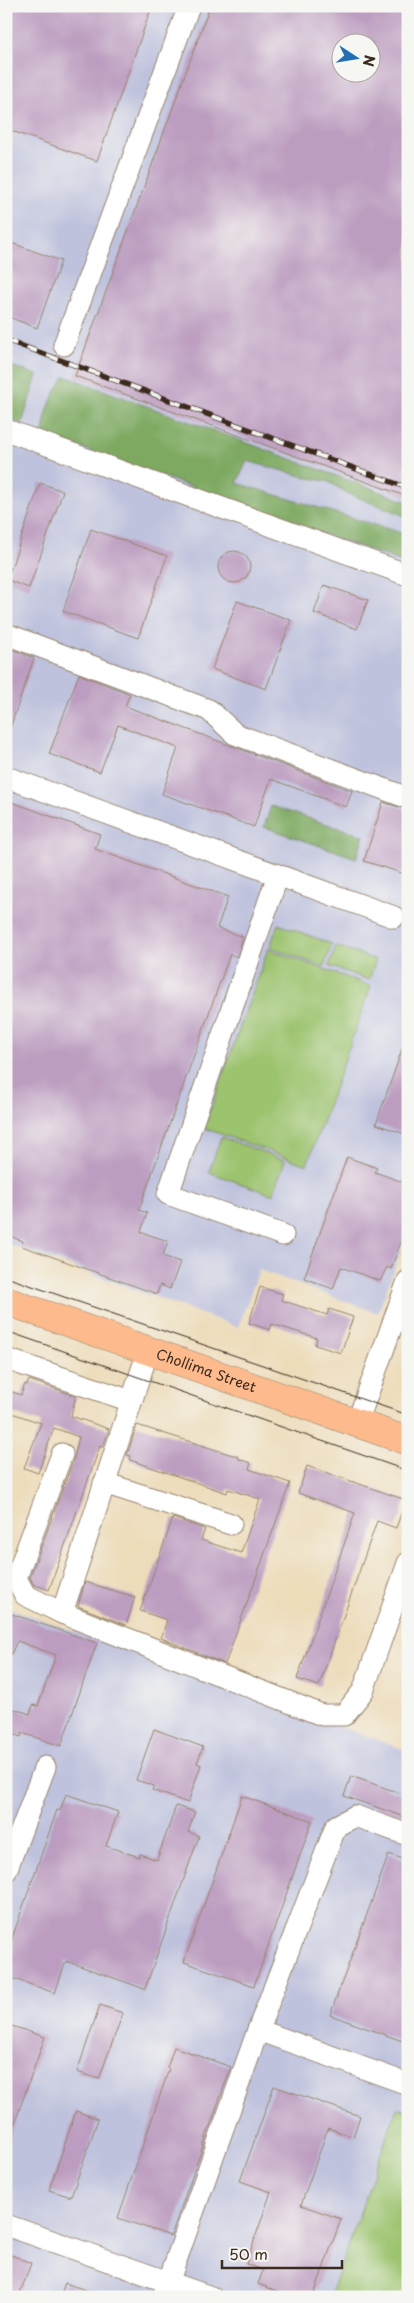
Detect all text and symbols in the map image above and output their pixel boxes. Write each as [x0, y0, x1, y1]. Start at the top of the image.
north arrow [332, 32, 382, 82]
text: N [358, 53, 381, 68]
street label: Chollima Street [153, 1343, 260, 1397]
scale bar [222, 2238, 342, 2270]
text: 50 m [229, 2242, 268, 2265]

